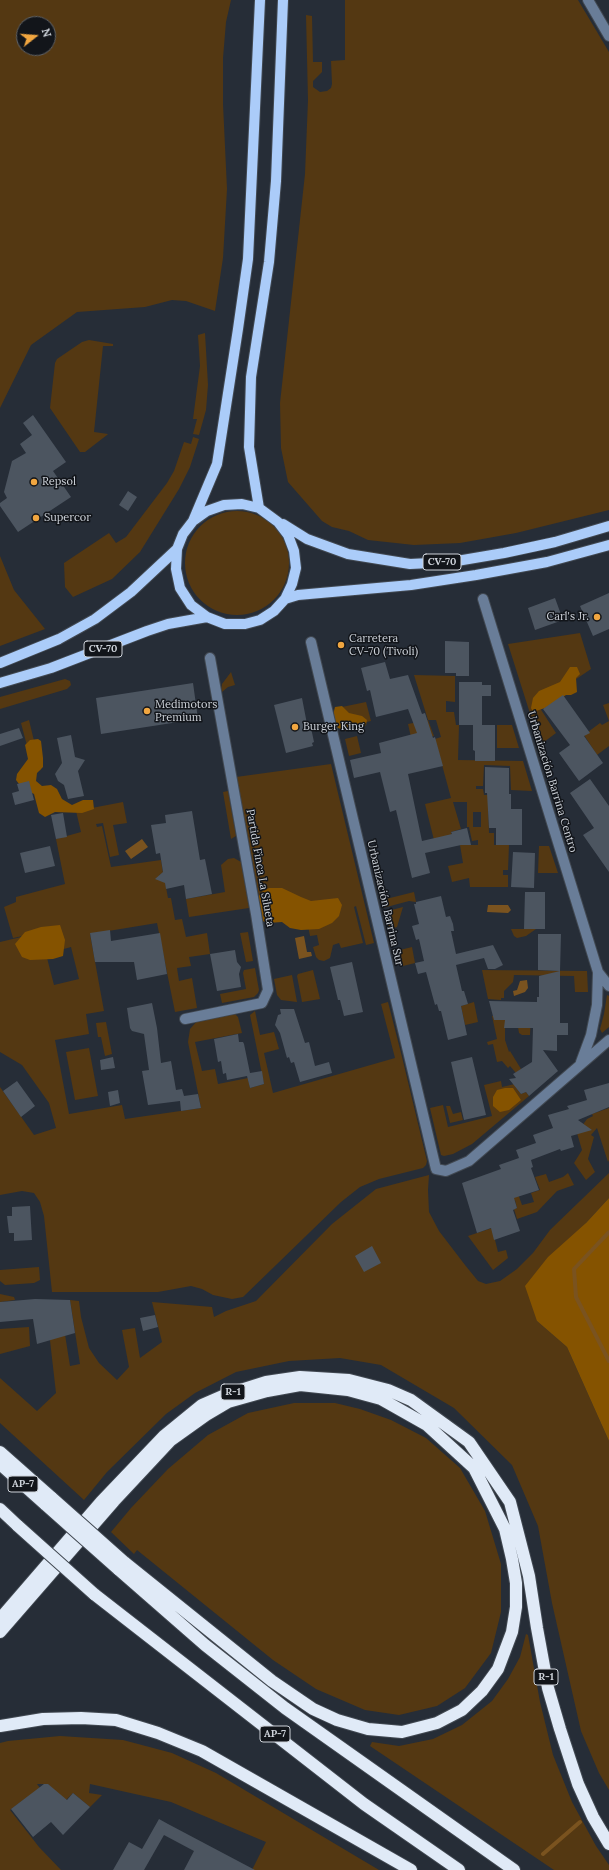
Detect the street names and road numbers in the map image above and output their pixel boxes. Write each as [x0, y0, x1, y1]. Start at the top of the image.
road number: CV-70 [423, 554, 461, 570]
road number: CV-70 [84, 641, 122, 657]
street label: Urbanización Barrina Centro [524, 710, 580, 854]
street label: Partida Finca La Silueta [243, 808, 277, 928]
street label: Urbanización Barrina Sur [364, 839, 406, 967]
road number: R-1 [221, 1384, 245, 1400]
road number: AP-7 [8, 1476, 38, 1492]
road number: R-1 [534, 1669, 558, 1685]
road number: AP-7 [260, 1726, 290, 1742]

